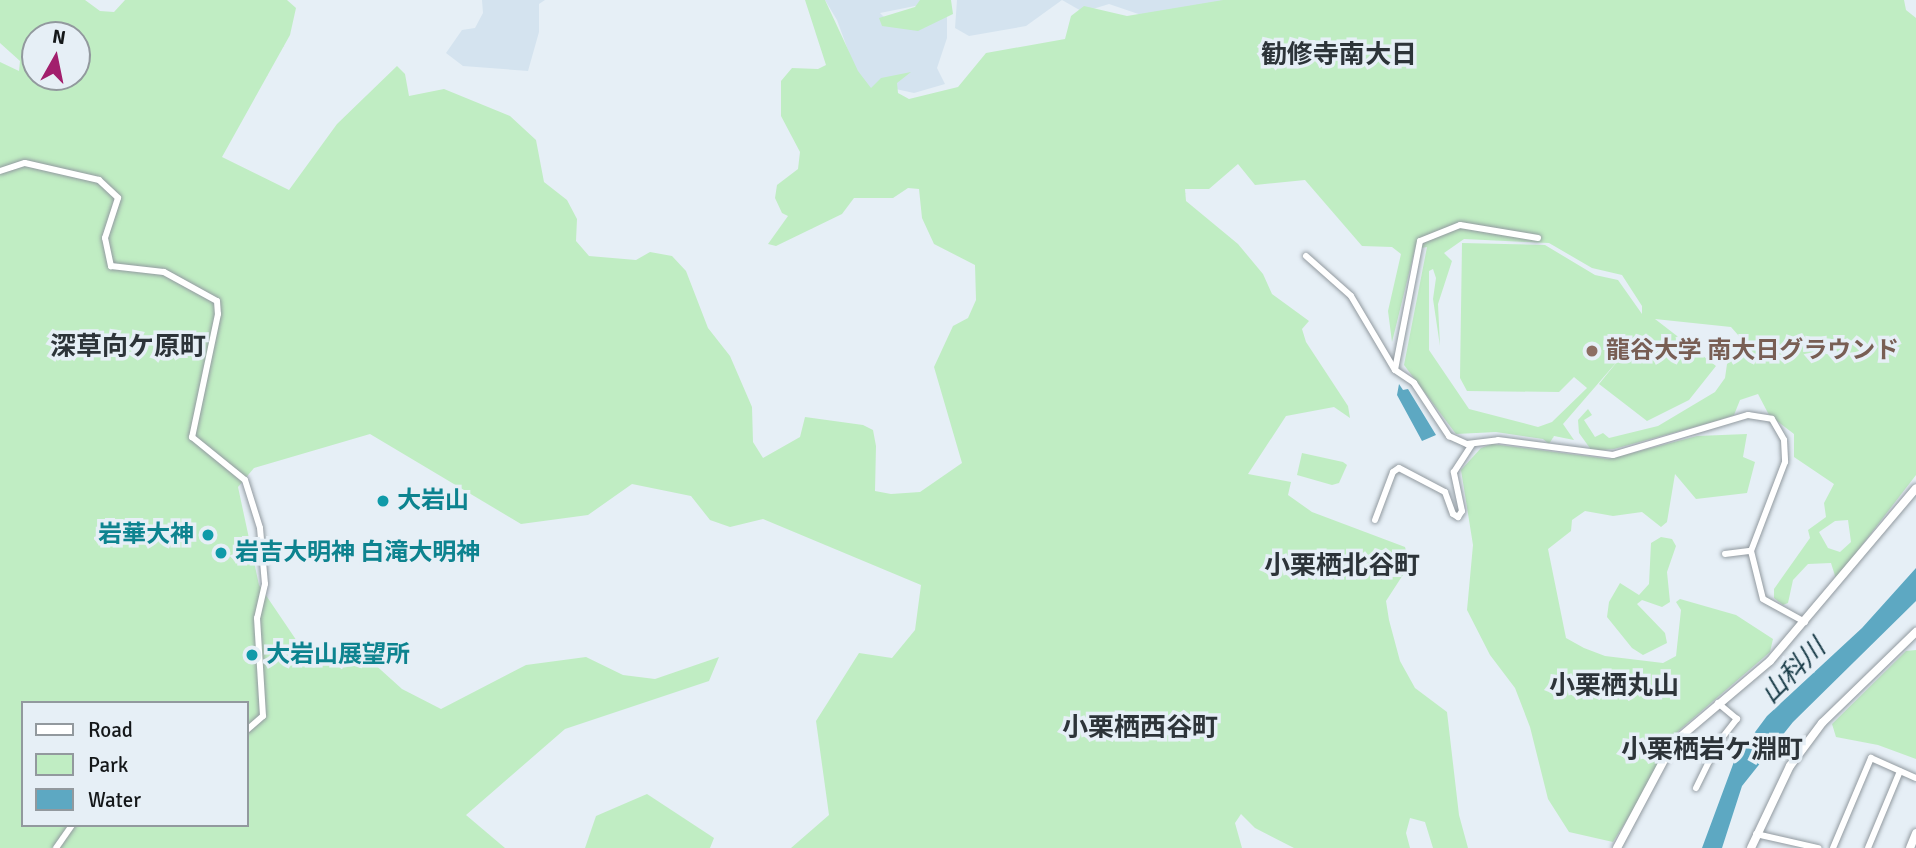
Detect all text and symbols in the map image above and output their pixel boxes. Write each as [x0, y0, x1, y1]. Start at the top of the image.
north arrow [21, 21, 91, 91]
text: N [51, 24, 67, 50]
district label: 勧修寺南大日 [1261, 40, 1417, 72]
district label: 深草向ケ原町 [50, 332, 206, 364]
place label: 龍谷大学 南大日グラウンド [1606, 337, 1899, 365]
marker: 龍谷大学 南大日グラウンド [1584, 343, 1600, 359]
place label: 大岩山 [397, 487, 469, 515]
marker: 大岩山 [375, 493, 391, 509]
place label: 岩華大神 [98, 521, 194, 549]
marker: 岩華大神 [200, 527, 216, 543]
place label: 岩吉大明神 白滝大明神 [235, 539, 480, 567]
marker: 岩吉大明神 白滝大明神 [213, 545, 229, 561]
district label: 小栗栖北谷町 [1264, 551, 1420, 583]
water label: 山科川 [1755, 633, 1833, 711]
place label: 大岩山展望所 [266, 641, 410, 669]
marker: 大岩山展望所 [244, 647, 260, 663]
district label: 小栗栖丸山 [1549, 671, 1679, 703]
legend [21, 701, 248, 827]
district label: 小栗栖西谷町 [1062, 713, 1218, 745]
text: Road [88, 717, 133, 743]
district label: 小栗栖岩ケ淵町 [1621, 735, 1803, 767]
text: Park [88, 752, 128, 778]
text: Water [88, 787, 141, 813]

